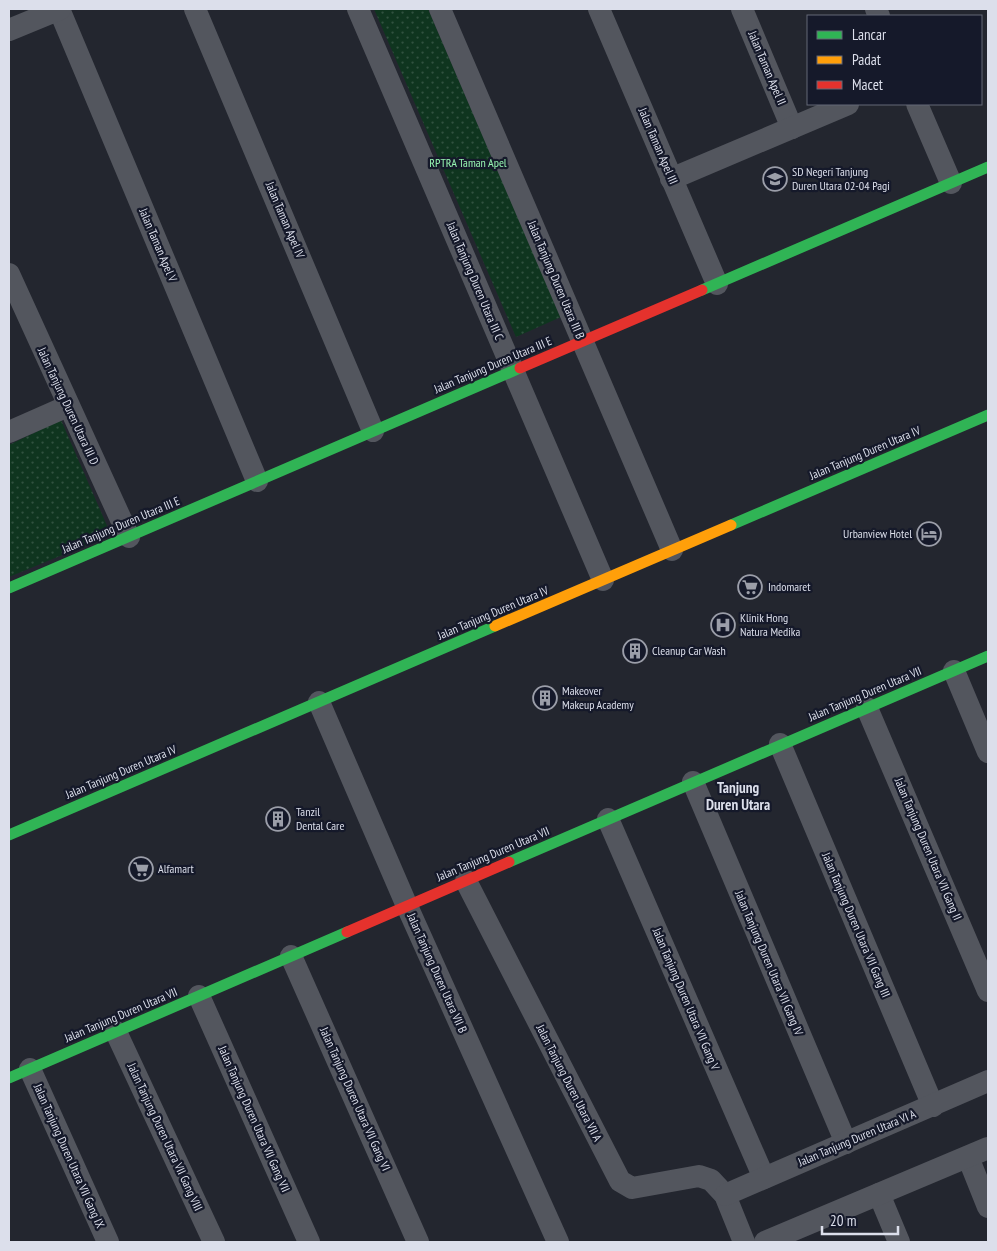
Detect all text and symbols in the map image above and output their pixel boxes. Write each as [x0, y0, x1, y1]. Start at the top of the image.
legend [807, 15, 982, 105]
text: Lancar [852, 25, 887, 44]
street label: Jalan Taman Apel II [745, 28, 790, 107]
text: Padat [852, 50, 881, 69]
text: Macet [852, 75, 883, 94]
street label: Jalan Taman Apel III [635, 104, 681, 186]
park label: RPTRA Taman Apel [429, 155, 507, 170]
place label: SD Negeri Tanjung Duren Utara 02-04 Pagi [792, 164, 890, 193]
school or university icon: SD Negeri Tanjung Duren Utara 02-04 Pagi [762, 166, 788, 192]
street label: Jalan Taman Apel IV [262, 178, 308, 261]
street label: Jalan Taman Apel V [136, 205, 181, 284]
street label: Jalan Tanjung Duren Utara III B [524, 217, 588, 342]
street label: Jalan Tanjung Duren Utara III C [443, 219, 507, 343]
street label: Jalan Tanjung Duren Utara III E [431, 333, 554, 397]
street label: Jalan Tanjung Duren Utara III D [34, 344, 102, 467]
street label: Jalan Tanjung Duren Utara IV [806, 422, 923, 483]
street label: Jalan Tanjung Duren Utara III E [59, 493, 182, 557]
hotel icon: Urbanview Hotel [916, 521, 942, 547]
place label: Urbanview Hotel [843, 526, 912, 541]
supermarket icon: Indomaret [737, 574, 763, 600]
place label: Indomaret [768, 579, 811, 594]
street label: Jalan Tanjung Duren Utara IV [434, 582, 551, 643]
place label: Klinik Hong Natura Medika [740, 610, 800, 639]
hospital icon: Klinik Hong Natura Medika [710, 612, 736, 638]
building icon: Cleanup Car Wash [622, 638, 648, 664]
place label: Cleanup Car Wash [652, 643, 726, 658]
street label: Jalan Tanjung Duren Utara VII [805, 663, 924, 725]
place label: Makeover Makeup Academy [562, 683, 634, 712]
building icon: Makeover Makeup Academy [532, 685, 558, 711]
street label: Jalan Tanjung Duren Utara IV [62, 741, 179, 802]
street label: Jalan Tanjung Duren Utara VII Gang II [891, 774, 965, 922]
district label: Tanjung Duren Utara [706, 778, 770, 814]
place label: Tanzil Dental Care [296, 804, 344, 833]
building icon: Tanzil Dental Care [265, 806, 291, 832]
street label: Jalan Tanjung Duren Utara VII [433, 823, 552, 885]
street label: Jalan Tanjung Duren Utara VII Gang III [819, 849, 894, 1000]
supermarket icon: Alfamart [128, 856, 154, 882]
place label: Alfamart [158, 861, 195, 876]
street label: Jalan Tanjung Duren Utara VII Gang IV [732, 887, 807, 1038]
street label: Jalan Tanjung Duren Utara VII B [404, 910, 471, 1035]
street label: Jalan Tanjung Duren Utara VII Gang V [649, 925, 723, 1073]
street label: Jalan Tanjung Duren Utara VII [61, 984, 180, 1046]
street label: Jalan Tanjung Duren Utara VII A [533, 1021, 606, 1144]
street label: Jalan Tanjung Duren Utara VII Gang VI [317, 1024, 394, 1173]
street label: Jalan Tanjung Duren Utara VII Gang VII [215, 1042, 294, 1194]
street label: Jalan Tanjung Duren Utara VII Gang VIII [124, 1060, 206, 1213]
street label: Jalan Tanjung Duren Utara VII Gang IX [30, 1080, 108, 1230]
street label: Jalan Tanjung Duren Utara VI A [795, 1106, 918, 1170]
scale bar [822, 1204, 898, 1236]
text: 20 m [830, 1211, 856, 1230]

